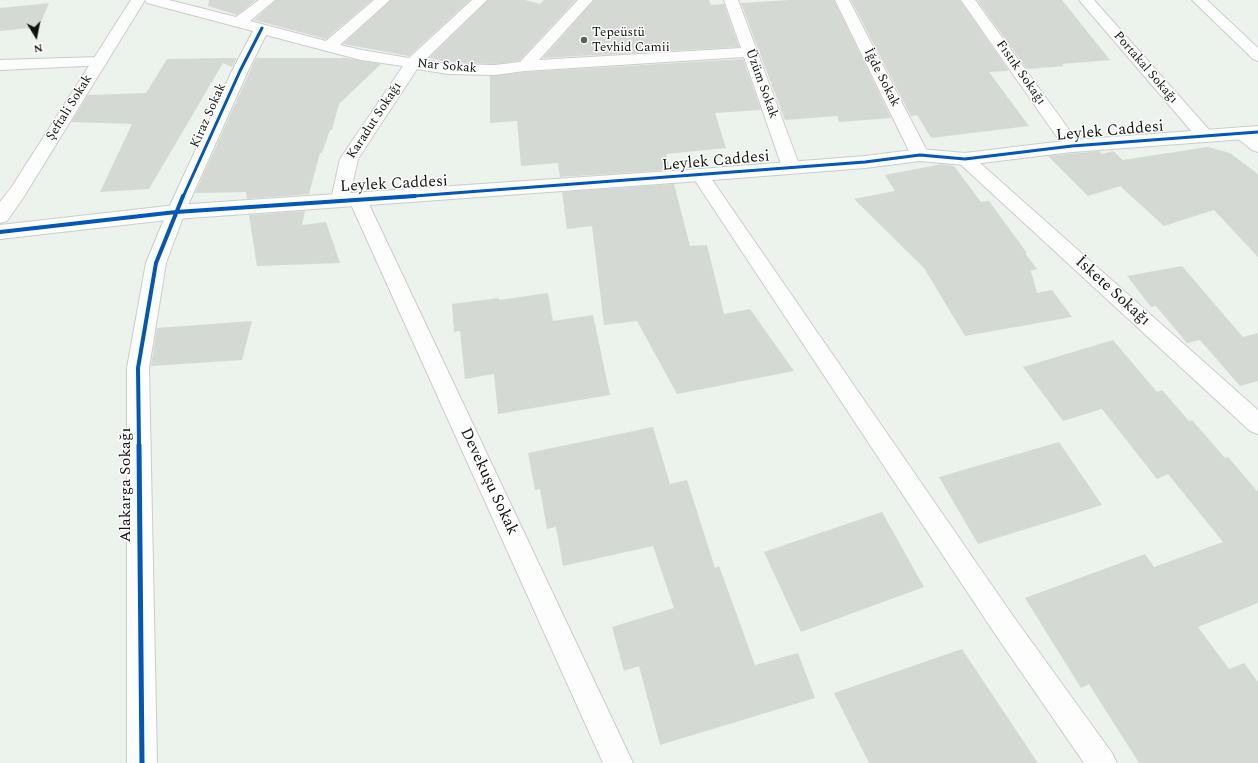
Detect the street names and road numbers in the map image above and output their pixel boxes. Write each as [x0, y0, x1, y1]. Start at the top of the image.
street label: Portakal Sokağı [1110, 29, 1180, 107]
street label: Fıstık Sokağı [992, 38, 1048, 108]
street label: İğde Sokak [860, 46, 902, 110]
street label: Üzüm Sokak [741, 47, 781, 121]
street label: Nar Sokak [417, 57, 477, 77]
street label: Şeftali Sokak [44, 72, 96, 144]
street label: Karadut Sokağı [344, 80, 406, 162]
street label: Kiraz Sokak [188, 81, 230, 151]
street label: Leylek Caddesi [1055, 118, 1165, 146]
street label: Leylek Caddesi [661, 148, 771, 176]
street label: Leylek Caddesi [340, 173, 448, 197]
street label: İskete Sokağı [1070, 253, 1154, 331]
street label: Devekuşu Sokak [455, 425, 521, 539]
street label: Alakarga Sokağı [117, 427, 137, 543]

